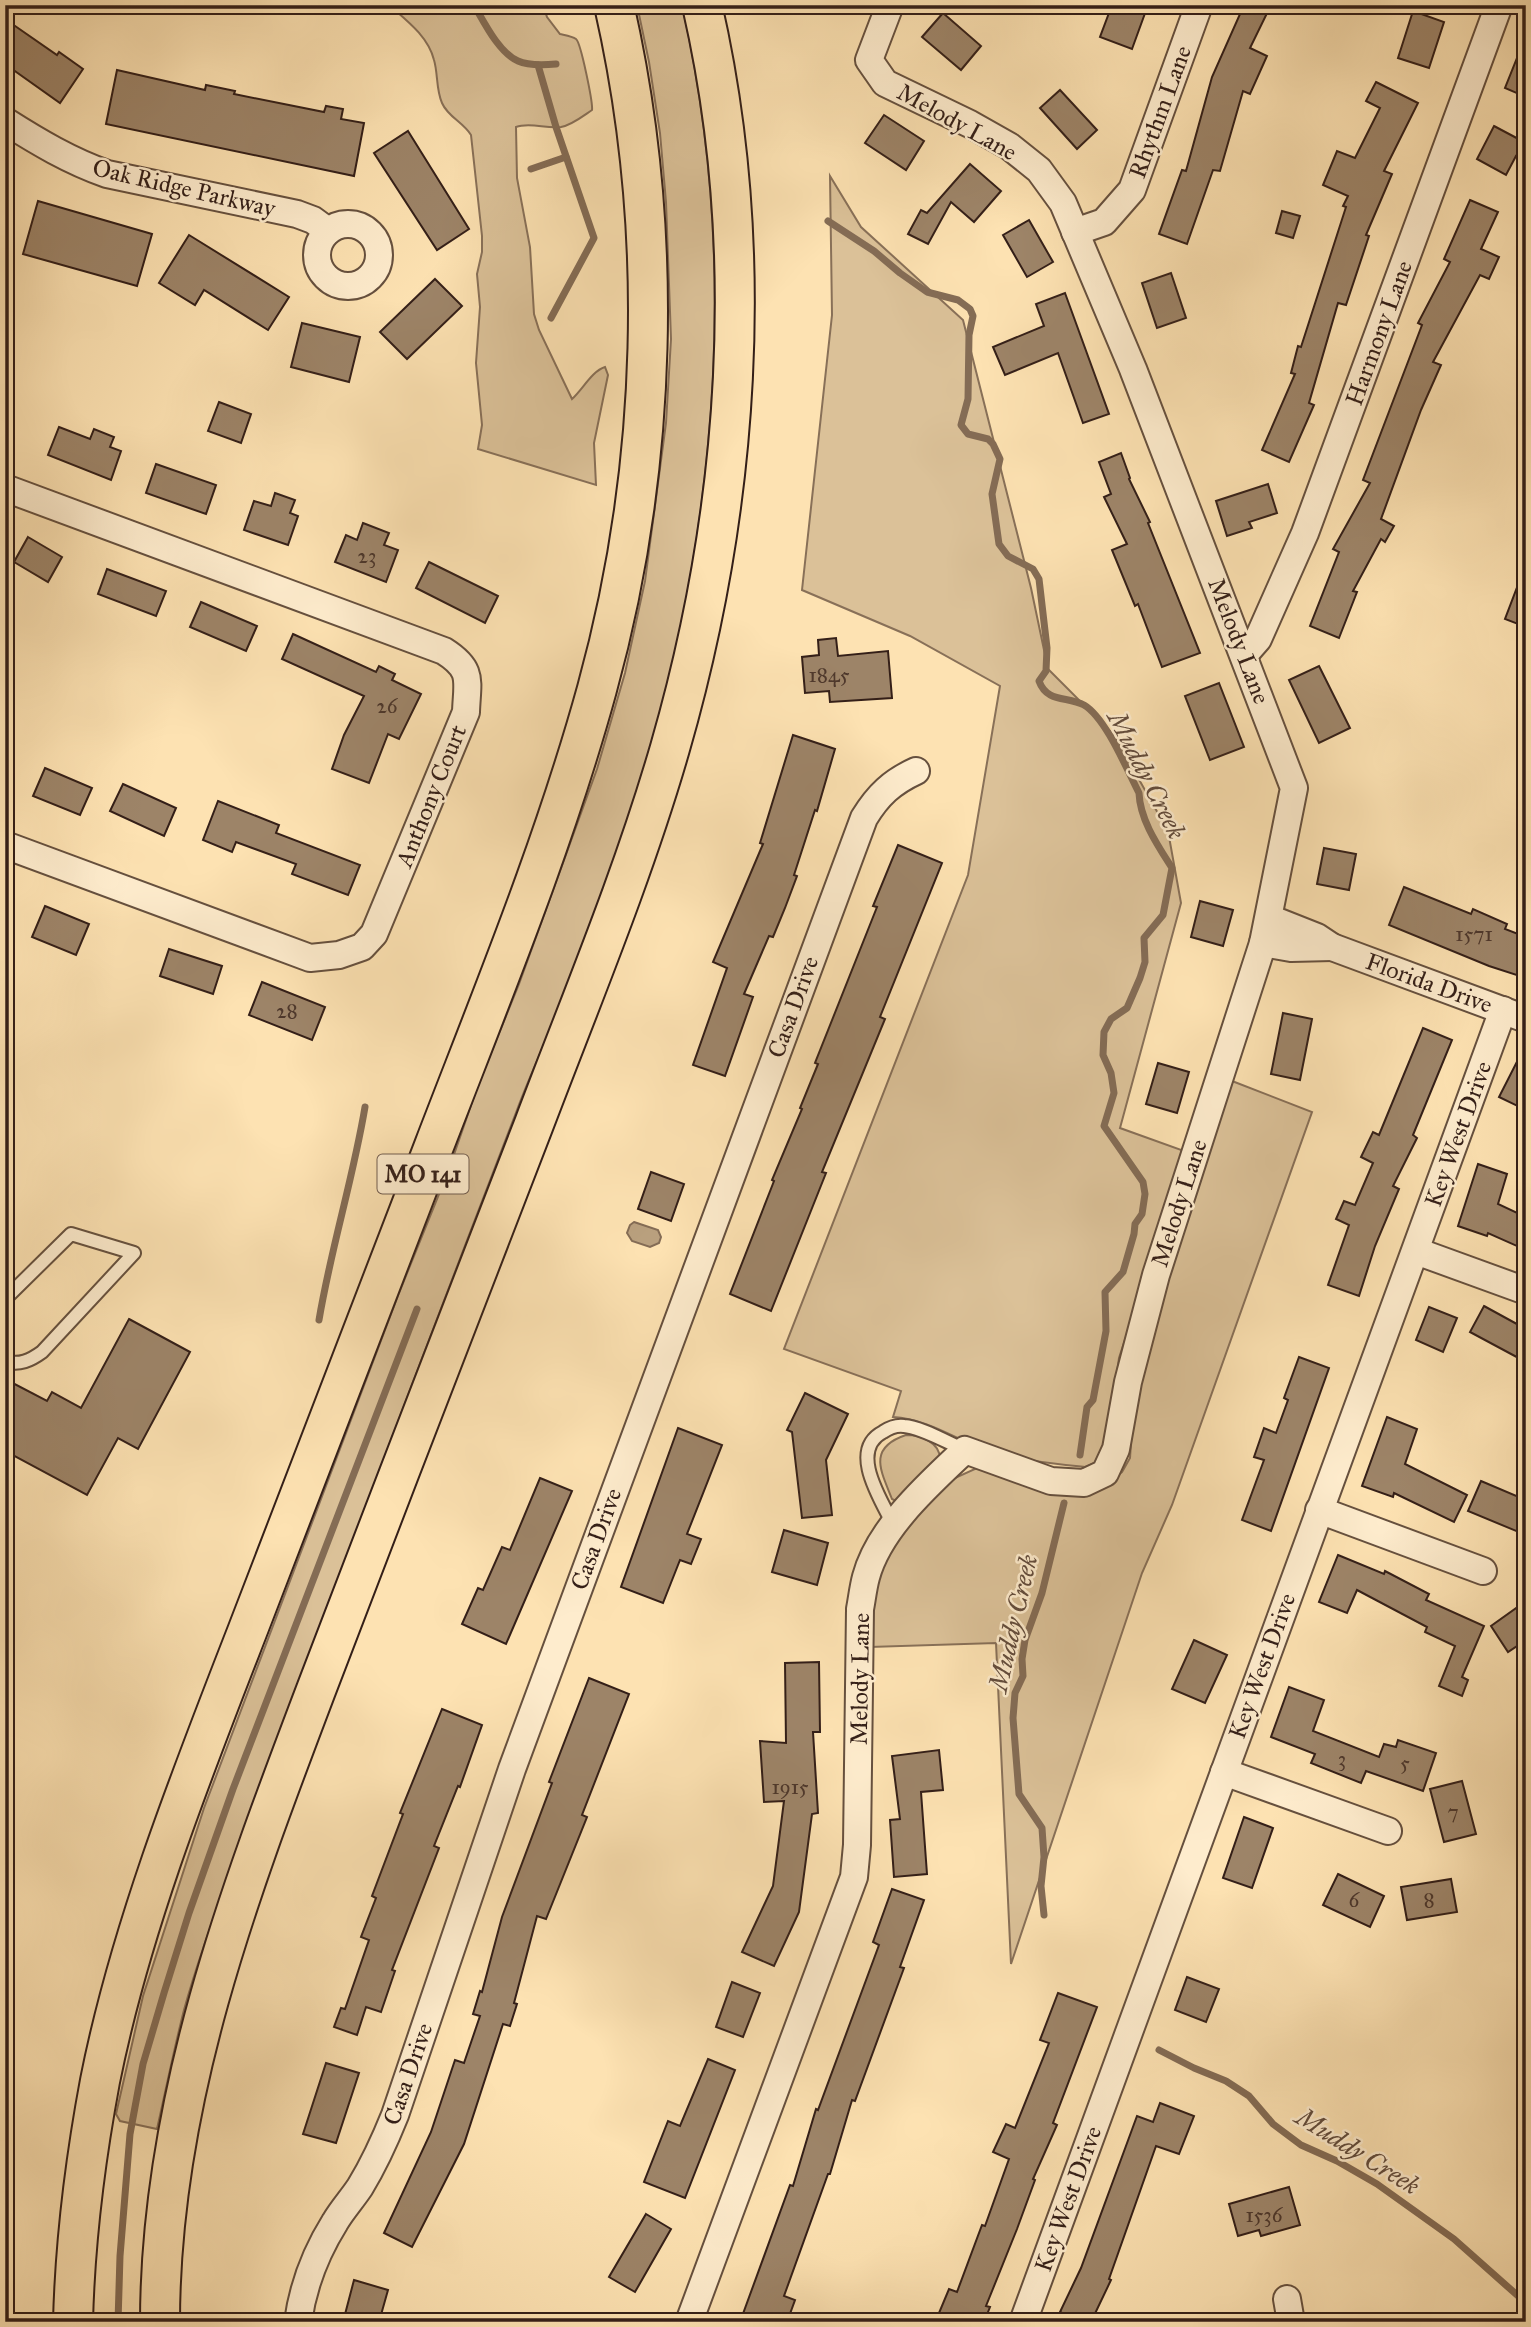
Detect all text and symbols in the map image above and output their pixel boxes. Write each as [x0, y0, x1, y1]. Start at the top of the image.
street label: Rhythm Lane [1122, 42, 1198, 182]
street label: Melody Lane [892, 77, 1022, 167]
street label: Oak Ridge Parkway [90, 152, 279, 224]
street label: Harmony Lane [1339, 256, 1419, 410]
house number: 23 [358, 543, 376, 569]
street label: Melody Lane [1201, 574, 1277, 708]
house number: 1845 [809, 662, 850, 688]
house number: 26 [376, 693, 399, 719]
water label: Muddy Creek [1100, 703, 1193, 845]
street label: Anthony Court [388, 720, 473, 873]
house number: 1571 [1455, 921, 1493, 947]
street label: Florida Drive [1362, 946, 1496, 1020]
street label: Casa Drive [761, 952, 825, 1062]
house number: 28 [276, 998, 298, 1024]
street label: Key West Drive [1418, 1057, 1498, 1211]
street label: Melody Lane [1144, 1135, 1214, 1271]
road number: MO 141 [378, 1154, 468, 1194]
street label: Casa Drive [564, 1484, 628, 1594]
water label: Muddy Creek [981, 1551, 1044, 1698]
street label: Key West Drive [1222, 1589, 1302, 1743]
street label: Melody Lane [844, 1613, 876, 1745]
house number: 3 [1338, 1746, 1346, 1772]
house number: 5 [1400, 1750, 1410, 1776]
house number: 1915 [771, 1774, 809, 1800]
house number: 7 [1447, 1799, 1459, 1825]
house number: 6 [1349, 1887, 1361, 1913]
house number: 8 [1423, 1887, 1435, 1913]
street label: Casa Drive [377, 2019, 439, 2129]
water label: Muddy Creek [1288, 2099, 1426, 2202]
street label: Key West Drive [1028, 2122, 1108, 2276]
house number: 1536 [1245, 2202, 1284, 2228]

